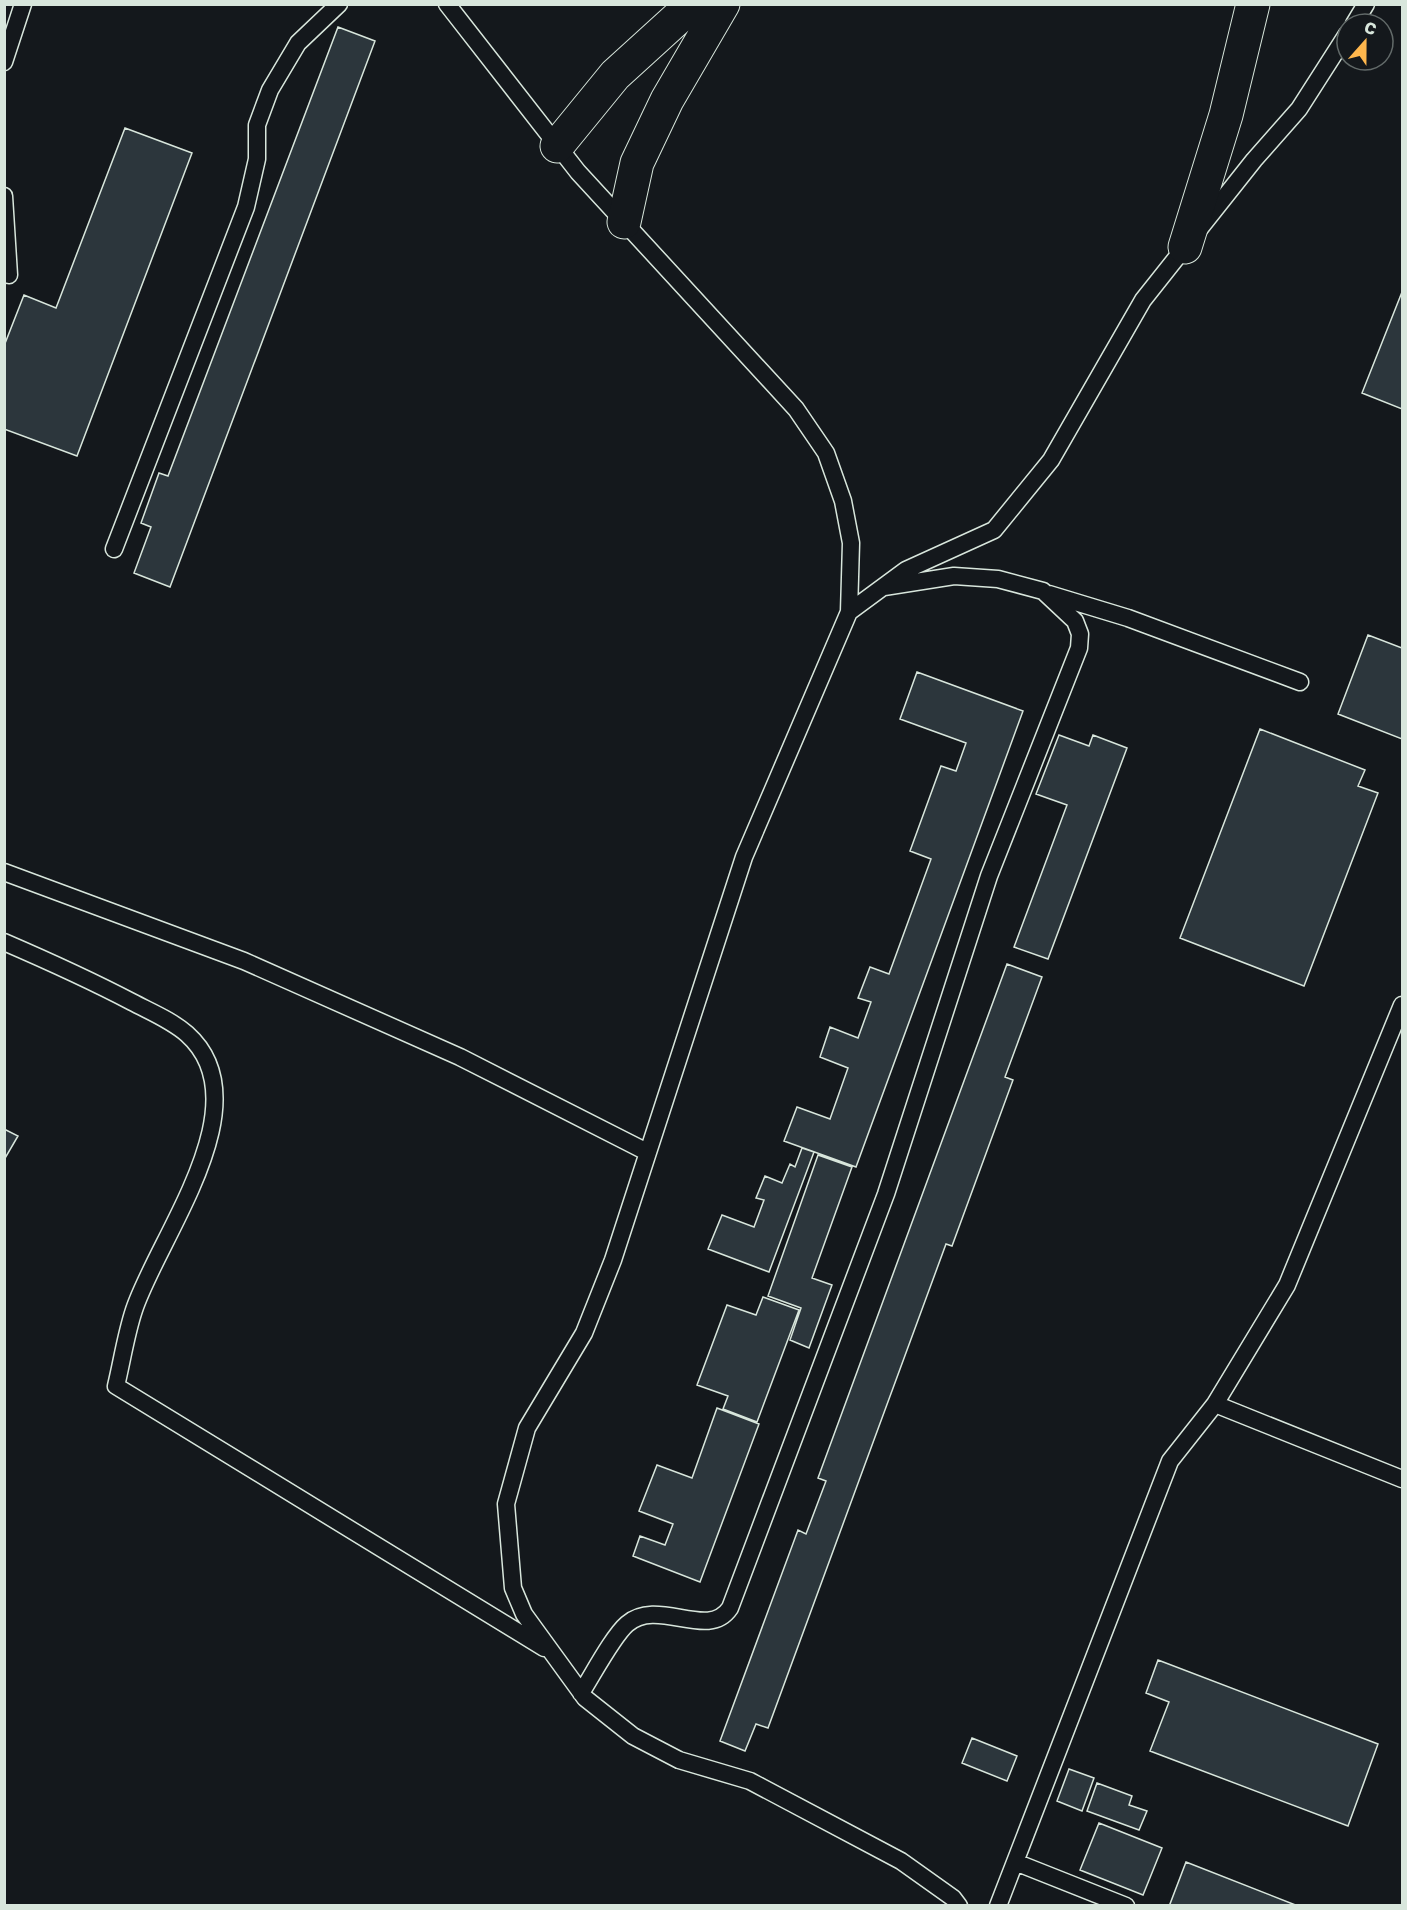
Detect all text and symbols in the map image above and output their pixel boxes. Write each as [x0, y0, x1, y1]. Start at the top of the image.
north arrow [1335, 12, 1395, 72]
text: С [1361, 17, 1379, 39]

